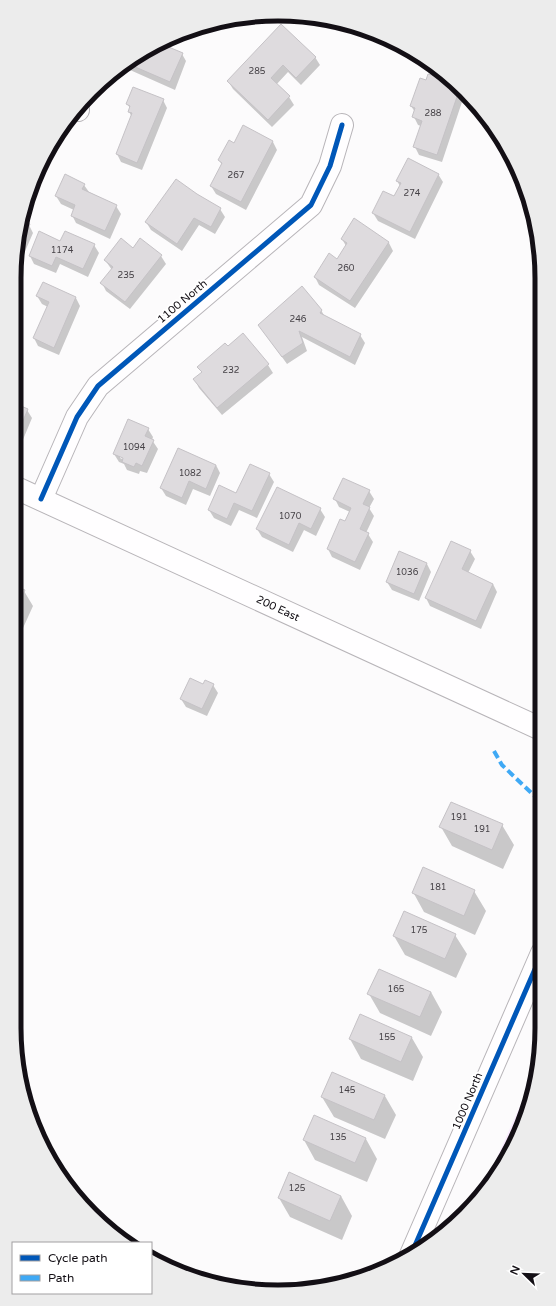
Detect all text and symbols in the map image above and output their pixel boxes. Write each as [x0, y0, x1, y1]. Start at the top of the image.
house number: 285 [249, 66, 266, 77]
house number: 288 [425, 108, 442, 119]
house number: 267 [228, 170, 245, 181]
house number: 274 [404, 188, 421, 199]
house number: 1174 [51, 245, 74, 256]
house number: 260 [338, 263, 355, 274]
house number: 235 [118, 270, 135, 281]
street label: 1100 North [155, 277, 210, 326]
house number: 246 [290, 314, 307, 325]
house number: 232 [223, 365, 239, 376]
house number: 1094 [123, 442, 146, 453]
house number: 1082 [179, 468, 201, 479]
house number: 1070 [279, 511, 302, 522]
house number: 1036 [396, 567, 419, 578]
street label: 200 East [254, 593, 301, 624]
house number: 191 [451, 812, 467, 823]
house number: 191 [474, 824, 490, 835]
house number: 181 [430, 882, 446, 893]
house number: 175 [411, 925, 428, 936]
house number: 165 [388, 984, 405, 995]
house number: 155 [379, 1032, 396, 1043]
street label: 1000 North [450, 1071, 485, 1132]
house number: 145 [339, 1085, 356, 1096]
house number: 135 [330, 1132, 347, 1143]
house number: 125 [289, 1183, 306, 1194]
legend [12, 1242, 152, 1294]
text: Cycle path [48, 1251, 107, 1265]
north arrow [504, 1254, 544, 1294]
text: N [508, 1264, 523, 1277]
text: Path [48, 1271, 74, 1285]

